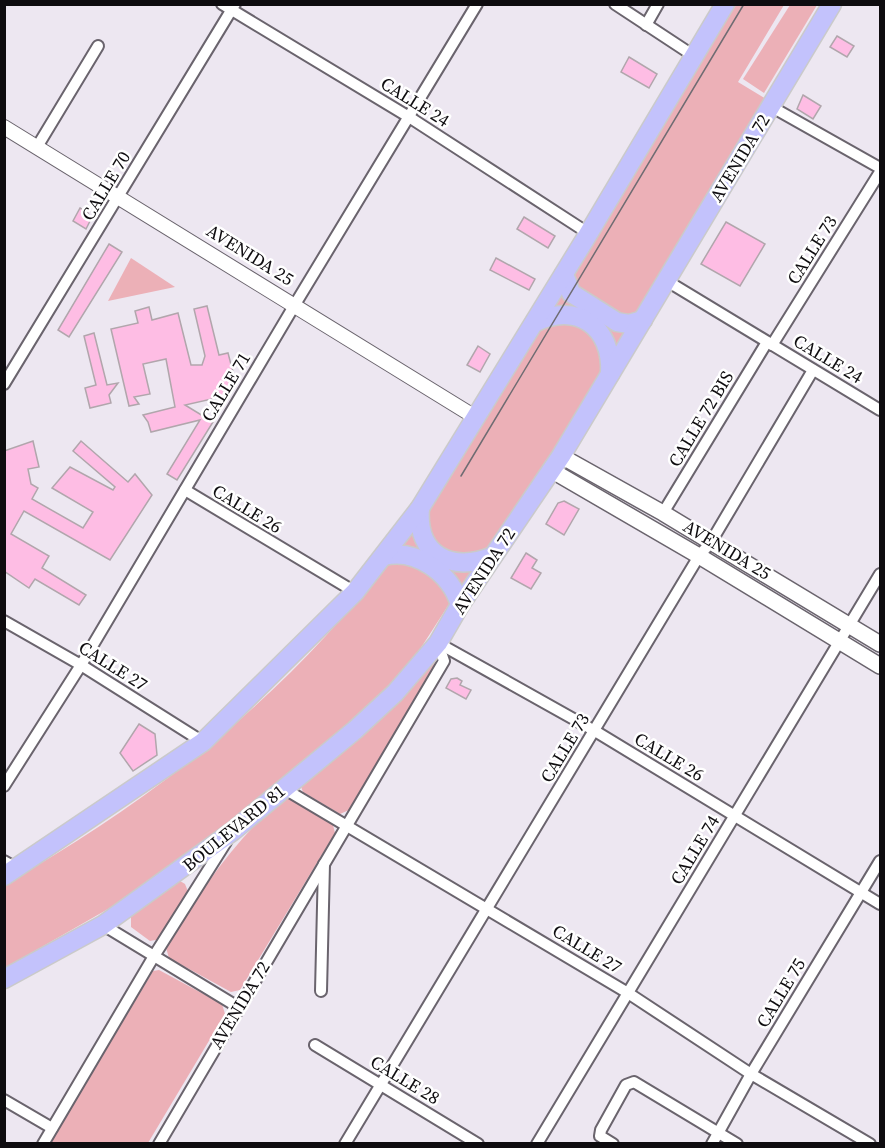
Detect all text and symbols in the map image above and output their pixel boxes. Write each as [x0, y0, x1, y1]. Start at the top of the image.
street label: CALLE 24 [376, 71, 455, 133]
street label: AVENIDA 72 [704, 109, 776, 206]
street label: CALLE 70 [75, 146, 136, 225]
street label: CALLE 73 [781, 210, 843, 289]
street label: AVENIDA 25 [202, 218, 299, 291]
street label: CALLE 24 [789, 328, 868, 389]
street label: CALLE 71 [195, 347, 256, 426]
street label: CALLE 72 BIS [662, 366, 739, 471]
street label: CALLE 26 [208, 478, 287, 539]
street label: AVENIDA 25 [679, 514, 776, 586]
street label: AVENIDA 72 [446, 523, 521, 619]
street label: CALLE 27 [74, 635, 153, 697]
street label: CALLE 73 [534, 708, 595, 787]
street label: CALLE 26 [630, 726, 709, 787]
street label: BOULEVARD 81 [177, 778, 290, 877]
street label: CALLE 74 [664, 810, 725, 889]
street label: CALLE 27 [548, 918, 627, 979]
street label: CALLE 75 [750, 953, 811, 1032]
street label: AVENIDA 72 [204, 956, 276, 1053]
street label: CALLE 28 [366, 1049, 445, 1110]

